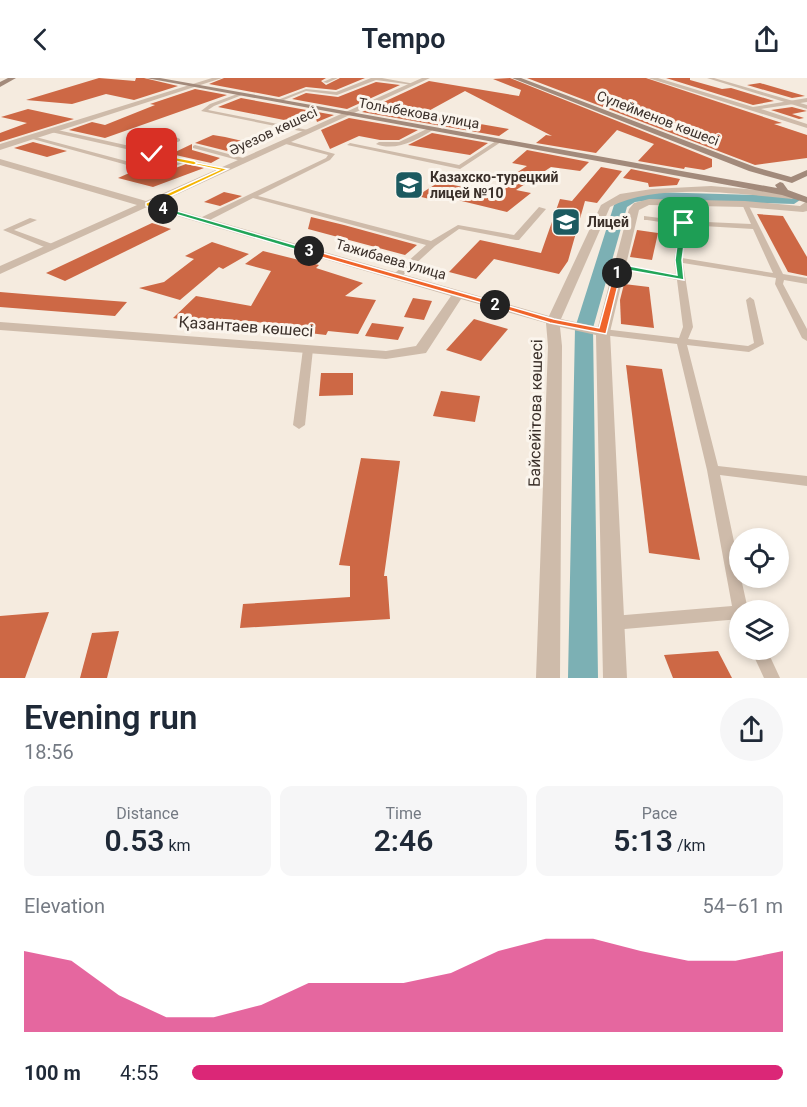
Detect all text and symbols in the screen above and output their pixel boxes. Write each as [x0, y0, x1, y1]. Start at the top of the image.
icon: back [24, 23, 57, 56]
text: Tempo [362, 23, 445, 55]
icon: share [750, 23, 783, 56]
street label: Сүлейменов көшесі [595, 87, 721, 149]
street label: Толыбекова улица [357, 94, 481, 132]
street label: Әуезов көшесі [227, 104, 319, 158]
pin [126, 128, 177, 179]
icon: check [135, 137, 168, 170]
school or university icon: Казахско-турецкий лицей №10 [393, 169, 425, 201]
place label: Казахско-турецкий лицей №10 [430, 169, 559, 201]
pin: 4 [148, 194, 178, 224]
pin [658, 197, 709, 248]
text: 4 [158, 199, 168, 218]
school or university icon: Лицей [550, 206, 582, 238]
icon: arrive [667, 206, 700, 239]
place label: Лицей [587, 214, 629, 230]
pin: 3 [294, 236, 324, 266]
street label: Тажибаева улица [334, 236, 448, 282]
text: 3 [304, 241, 314, 260]
pin: 1 [602, 258, 632, 288]
text: 1 [612, 263, 622, 282]
pin: 2 [480, 290, 510, 320]
text: 2 [490, 295, 500, 314]
street label: Қазантаев көшесі [178, 312, 314, 341]
street label: Байсейітова көшесі [525, 339, 546, 487]
map controls [729, 528, 789, 660]
button: locate [729, 528, 789, 588]
button: layers [729, 600, 789, 660]
text: Evening run [24, 698, 197, 737]
button: share [720, 698, 783, 761]
text: 18:56 [24, 740, 74, 764]
text: Distance [116, 804, 179, 823]
text: Time [386, 804, 421, 823]
text: Pace [642, 804, 677, 823]
text: 0.53 [104, 823, 164, 858]
text: 2:46 [374, 823, 433, 858]
text: 5:13 [613, 823, 673, 858]
text: km [164, 836, 191, 855]
text: /km [673, 836, 706, 855]
text: Elevation [24, 894, 105, 918]
text: 54–61 m [702, 894, 783, 918]
text: 100 m [24, 1061, 81, 1085]
text: 4:55 [120, 1061, 159, 1085]

